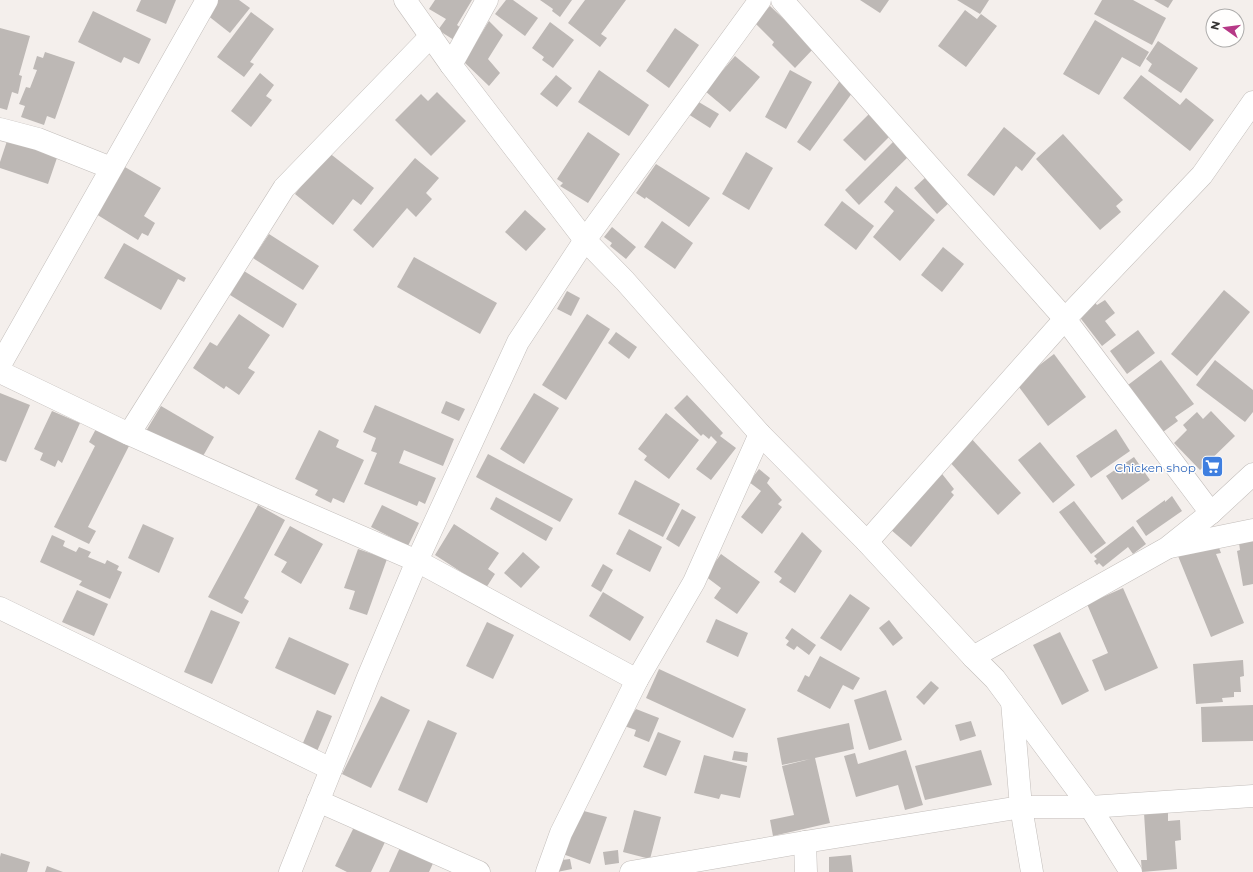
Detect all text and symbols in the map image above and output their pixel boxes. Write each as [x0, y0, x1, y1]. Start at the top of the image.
north arrow [1205, 8, 1245, 48]
text: N [1207, 20, 1223, 32]
supermarket icon: Chicken shop [1199, 454, 1225, 480]
place label: Chicken shop [1114, 460, 1196, 475]

